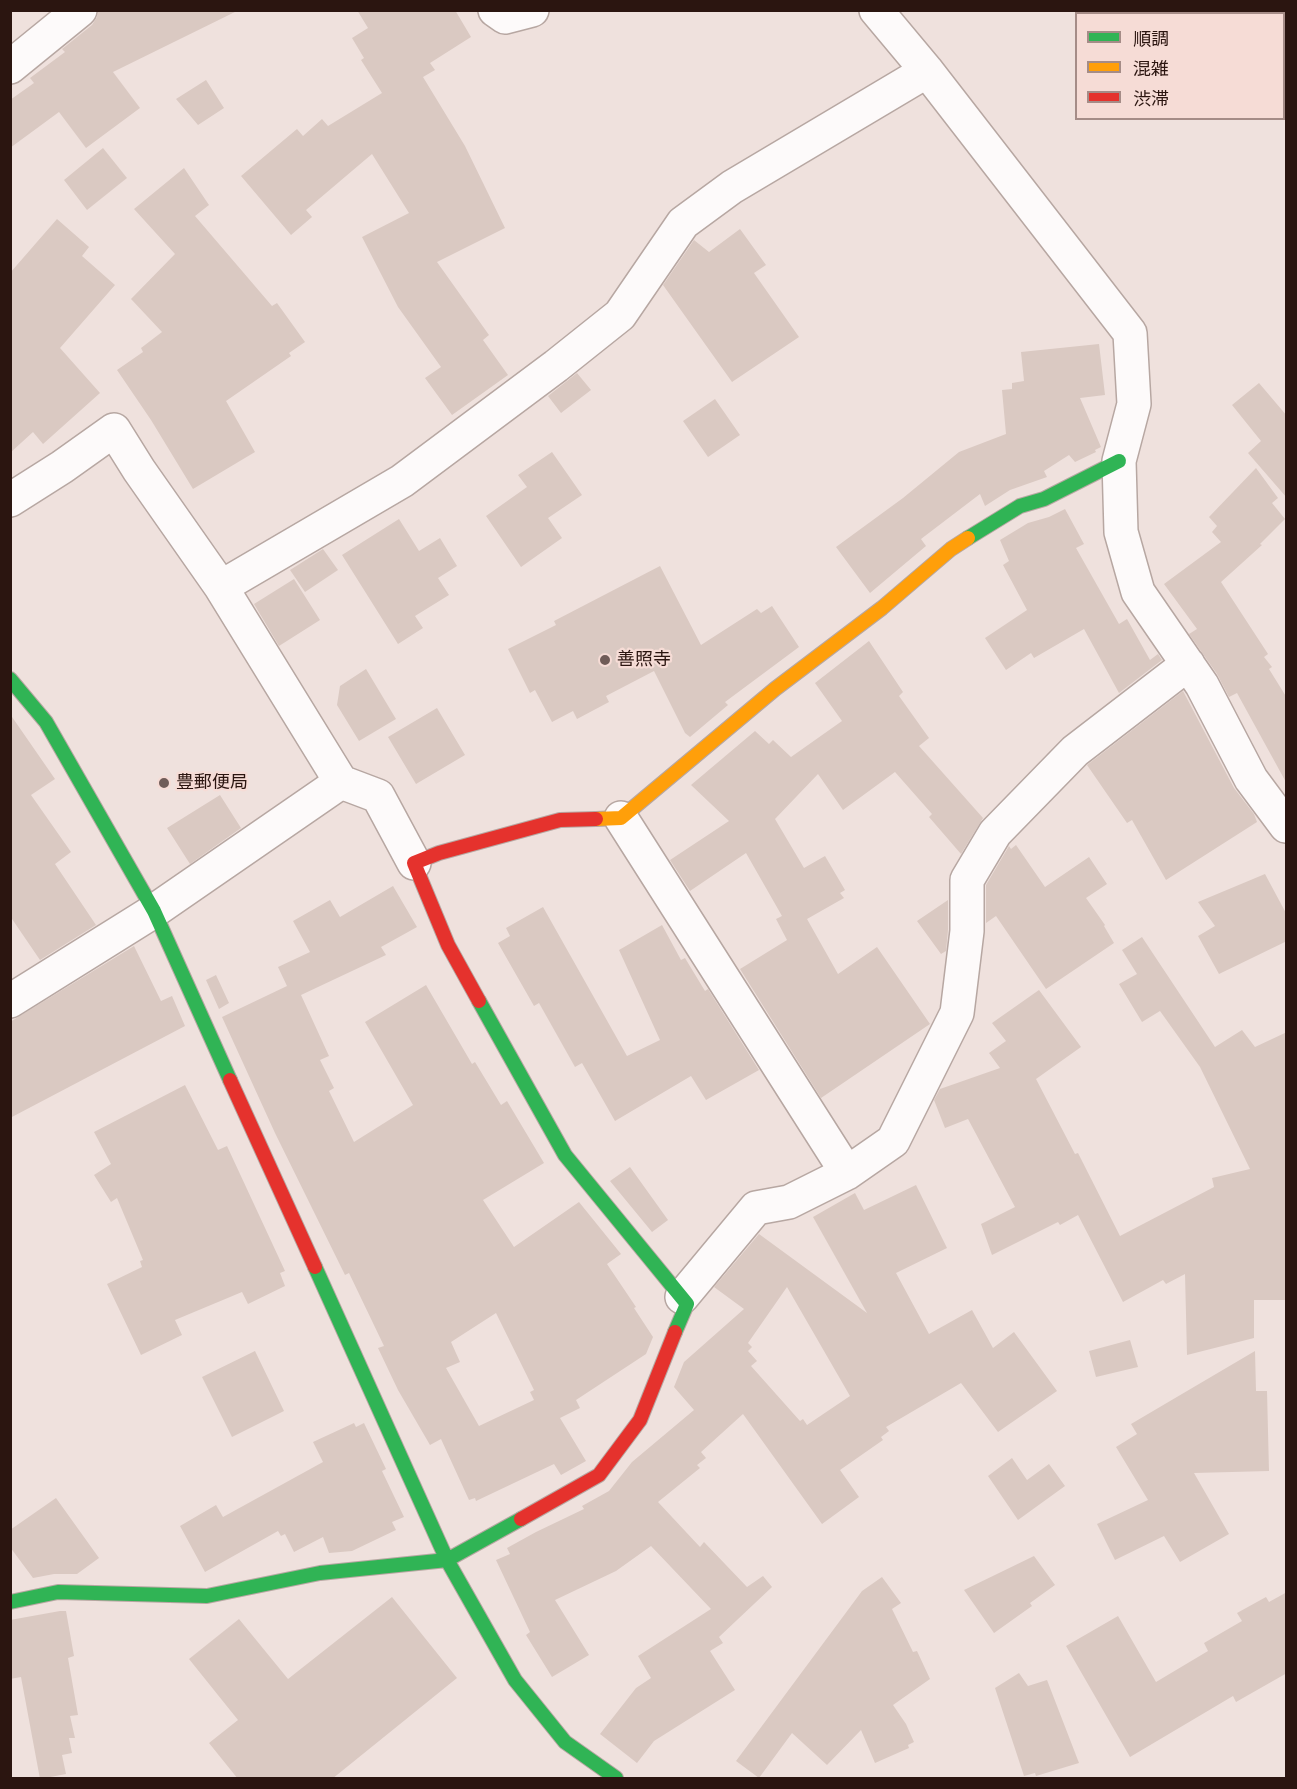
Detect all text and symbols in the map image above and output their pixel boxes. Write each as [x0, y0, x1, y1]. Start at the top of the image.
legend [1075, 12, 1285, 120]
text: 順調 [1133, 28, 1169, 50]
text: 混雑 [1133, 58, 1169, 80]
text: 渋滞 [1133, 88, 1169, 110]
place label: 善照寺 [617, 649, 671, 671]
marker: 善照寺 [598, 653, 612, 667]
place label: 豊郵便局 [176, 772, 248, 794]
marker: 豊郵便局 [157, 776, 171, 790]

